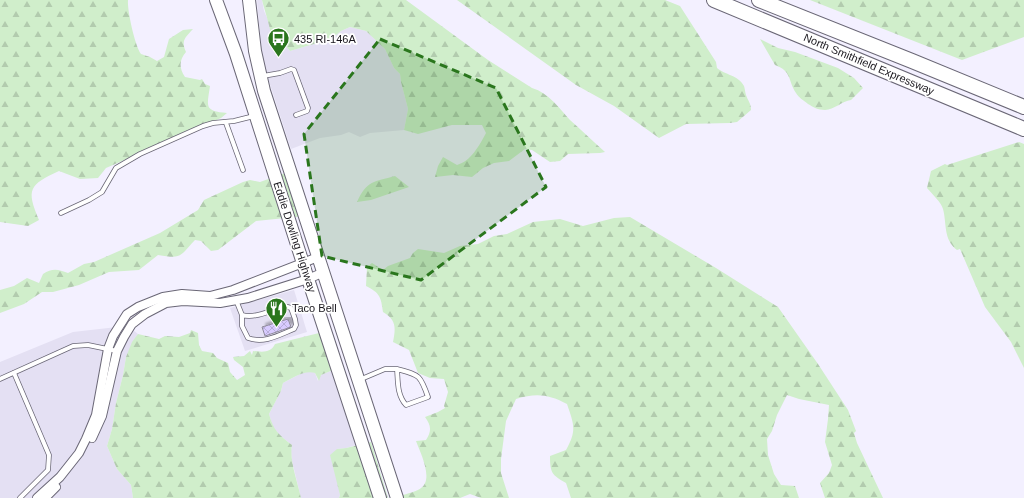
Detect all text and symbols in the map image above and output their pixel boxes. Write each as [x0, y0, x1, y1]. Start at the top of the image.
bus stop icon: 435 RI-146A [266, 26, 292, 59]
street label: North Smithfield Expressway [802, 31, 937, 97]
place label: 435 RI-146A [294, 33, 356, 45]
street label: Eddie Dowling Highway [271, 180, 319, 294]
restaurant icon: Taco Bell [264, 295, 290, 328]
place label: Taco Bell [292, 302, 337, 314]

